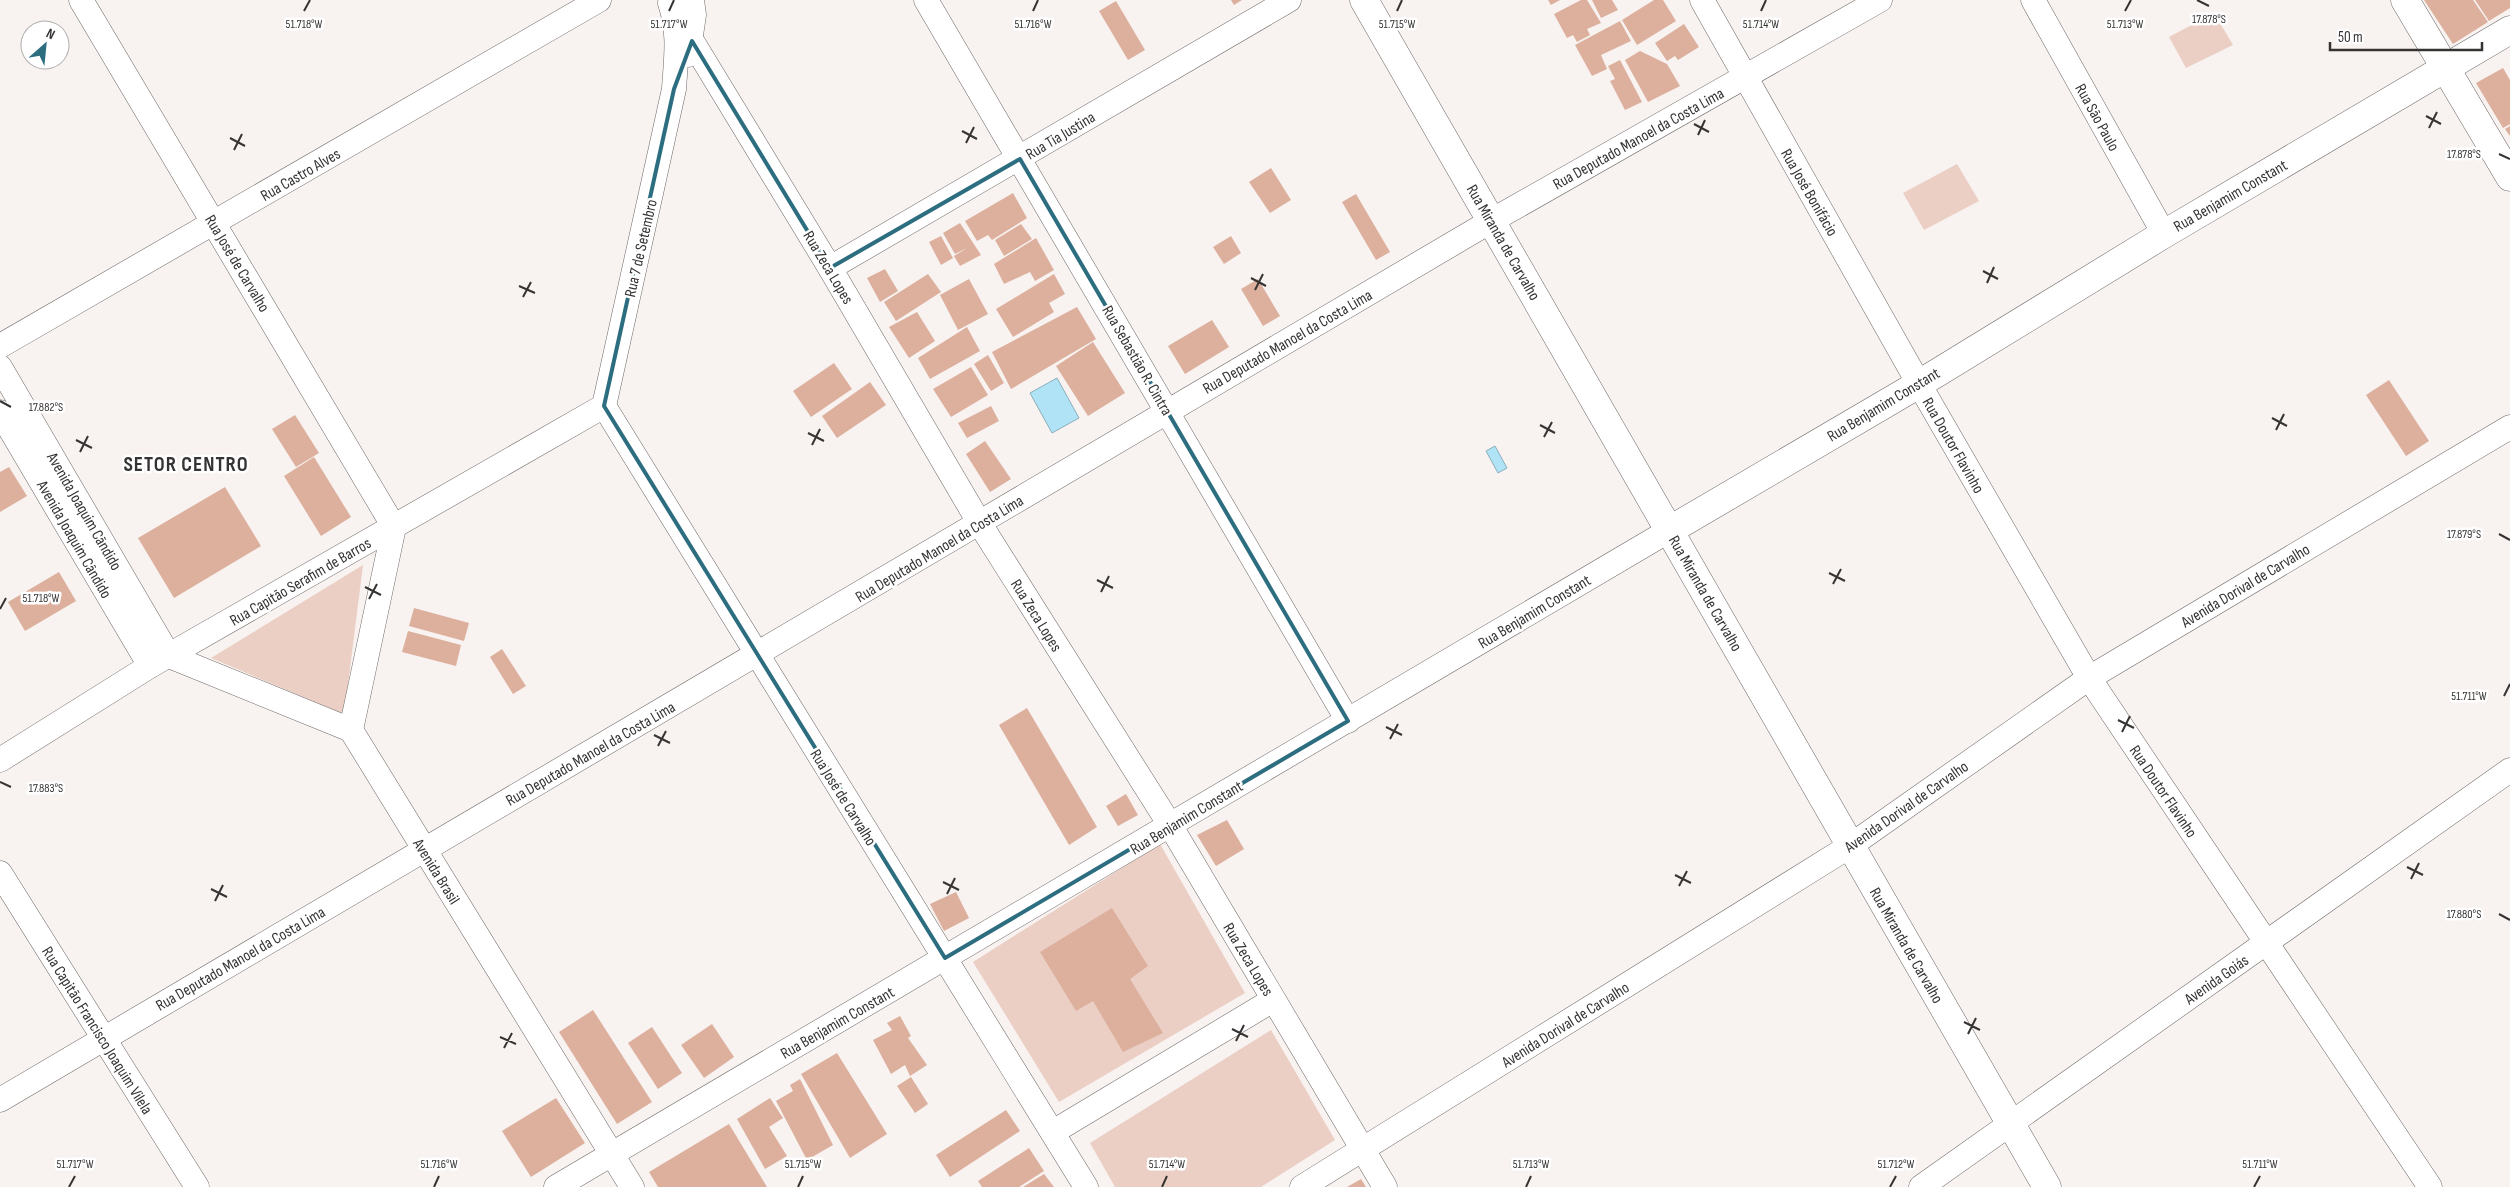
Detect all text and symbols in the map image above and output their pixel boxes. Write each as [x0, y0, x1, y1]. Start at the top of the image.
text: 17.878°S [2192, 12, 2226, 27]
text: 51.718°W [286, 17, 323, 32]
text: 51.717°W [651, 17, 688, 32]
text: 51.716°W [1015, 17, 1052, 32]
text: 51.715°W [1379, 17, 1415, 32]
text: 51.714°W [1743, 17, 1779, 32]
text: 51.713°W [2107, 17, 2144, 32]
north arrow [20, 20, 70, 70]
scale bar [2330, 20, 2482, 52]
text: N [43, 25, 58, 43]
text: 50 m [2338, 28, 2363, 47]
street label: Rua São Paulo [2070, 81, 2123, 155]
street label: Rua Deputado Manoel da Costa Lima [1550, 84, 1728, 194]
street label: Rua Tia Justina [1023, 108, 1099, 164]
street label: Rua Castro Alves [258, 145, 344, 206]
street label: Rua José Bonifácio [1776, 146, 1841, 240]
text: 17.878°S [2447, 147, 2481, 162]
street label: Rua Benjamim Constant [2171, 156, 2291, 237]
street label: Rua Miranda de Carvalho [1462, 181, 1544, 304]
street label: Rua 7 de Setembro [621, 198, 662, 299]
street label: Rua José de Carvalho [200, 212, 273, 316]
street label: Rua Zeca Lopes [799, 228, 857, 308]
street label: Rua Deputado Manoel da Costa Lima [1200, 286, 1376, 399]
street label: Rua Sebastião R. Cintra [1098, 302, 1176, 419]
street label: Rua Benjamim Constant [1824, 364, 1944, 446]
street label: Rua Doutor Flavinho [1918, 395, 1988, 497]
text: 17.882°S [29, 400, 63, 415]
street label: Avenida Joaquim Cãndido [42, 449, 125, 574]
district label: SETOR CENTRO [123, 452, 249, 477]
street label: Avenida Joaquim Cândido [32, 477, 115, 602]
street label: Rua Deputado Manoel da Costa Lima [852, 492, 1027, 607]
text: 17.879°S [2447, 527, 2481, 542]
street label: Rua Miranda de Carvalho [1664, 532, 1746, 655]
street label: Rua Capitão Serafim de Barros [227, 534, 375, 631]
street label: Avenida Dorival de Carvalho [2177, 540, 2314, 633]
street label: Rua Benjamim Constant [1475, 571, 1595, 653]
street label: Rua Zeca Lopes [1006, 576, 1066, 656]
text: 51.718°W [23, 591, 60, 606]
text: 51.711°W [2451, 689, 2487, 704]
street label: Rua Deputado Manoel da Costa Lima [503, 698, 679, 811]
street label: Rua Doutor Flavinho [2125, 742, 2201, 842]
street label: Rua José de Carvalho [806, 746, 880, 849]
street label: Avenida Dorival de Carvalho [1841, 757, 1972, 858]
street label: Rua Benjamim Constant [1127, 777, 1247, 859]
text: 17.883°S [29, 781, 63, 796]
street label: Avenida Brasil [408, 835, 463, 908]
street label: Rua Miranda de Carvalho [1865, 884, 1947, 1007]
street label: Rua Deputado Manoel da Costa Lima [153, 903, 329, 1016]
text: 17.880°S [2447, 907, 2481, 922]
street label: Rua Zeca Lopes [1219, 920, 1277, 1000]
street label: Rua Capitão Francisco Joaquim Vilela [37, 943, 156, 1118]
street label: Avenida Goiás [2180, 951, 2253, 1010]
street label: Avenida Dorival de Carvalho [1498, 978, 1633, 1073]
street label: Rua Benjamim Constant [778, 983, 898, 1064]
text: 51.717°W [57, 1157, 94, 1172]
text: 51.716°W [421, 1157, 458, 1172]
text: 51.715°W [785, 1157, 821, 1172]
text: 51.714°W [1149, 1157, 1185, 1172]
text: 51.713°W [1513, 1157, 1550, 1172]
text: 51.712°W [1878, 1157, 1915, 1172]
text: 51.711°W [2242, 1157, 2278, 1172]

